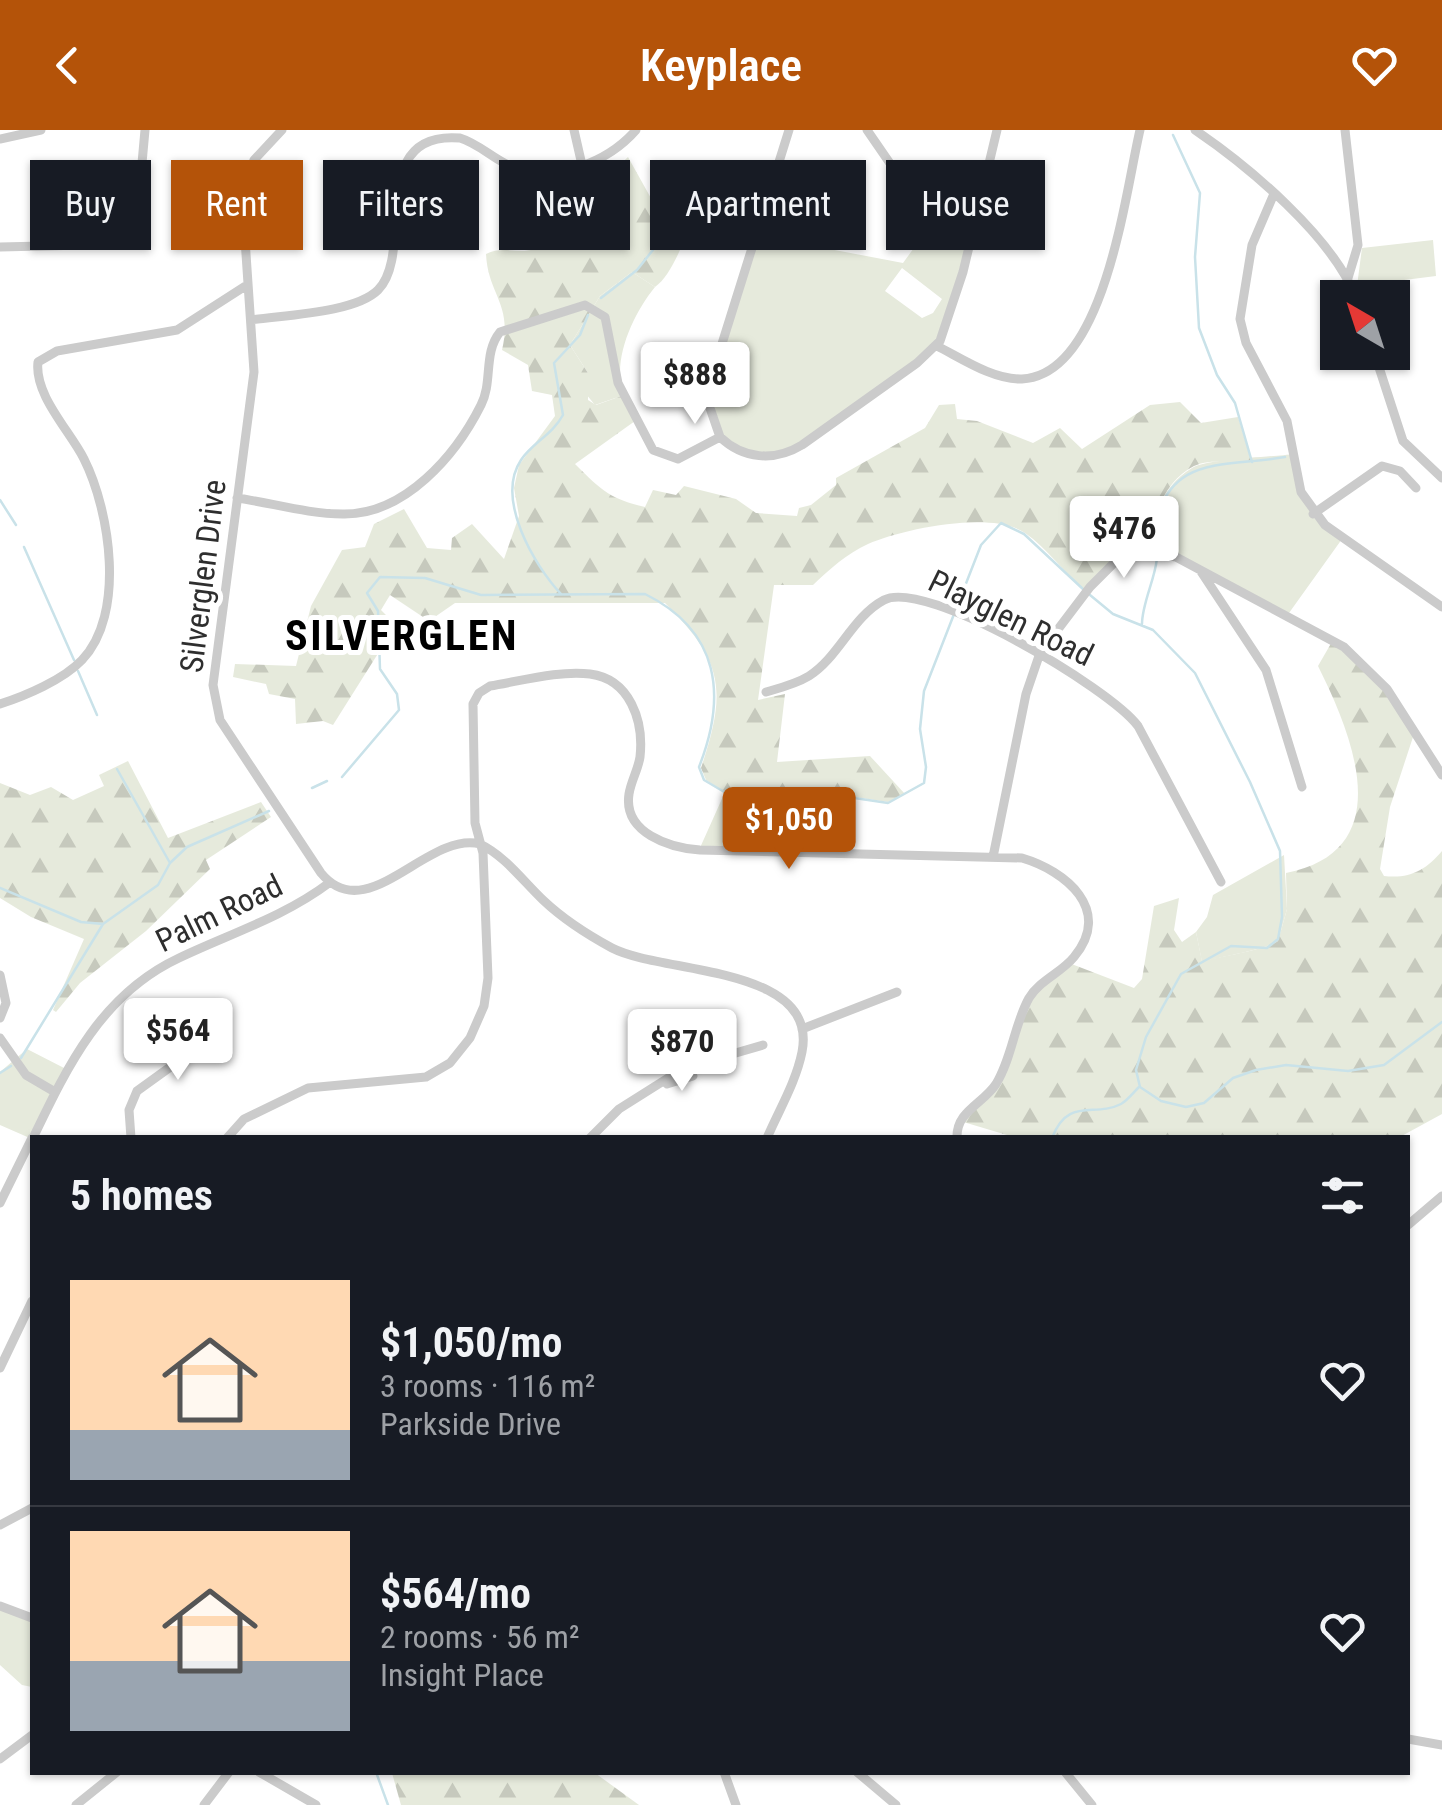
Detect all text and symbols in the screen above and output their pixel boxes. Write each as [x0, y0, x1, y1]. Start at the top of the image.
icon: back [40, 38, 95, 93]
icon: heart [1347, 38, 1402, 93]
text: Keyplace [640, 39, 802, 92]
chip: Buy [30, 160, 151, 250]
chip: Rent [171, 160, 303, 250]
chip: Filters [323, 160, 479, 250]
chip: New [499, 160, 630, 250]
chip: Apartment [650, 160, 866, 250]
chip: House [886, 160, 1045, 250]
north arrow [1320, 280, 1410, 370]
map controls [1320, 280, 1410, 370]
pin: $888 [636, 342, 754, 427]
text: $888 [663, 355, 727, 393]
street label: Silverglen Drive [172, 477, 234, 675]
pin: $476 [1065, 496, 1183, 581]
text: $476 [1092, 509, 1156, 547]
street label: Playglen Road [922, 562, 1100, 674]
district label: SILVERGLEN [285, 611, 519, 660]
pin: $1,050 [708, 787, 870, 872]
text: $1,050 [745, 800, 833, 838]
street label: Palm Road [150, 866, 288, 960]
pin: $564 [119, 998, 237, 1083]
pin: $870 [623, 1009, 741, 1094]
text: $564 [146, 1011, 210, 1049]
text: $870 [650, 1022, 714, 1060]
icon: filters [1315, 1168, 1370, 1223]
text: 5 homes [70, 1171, 213, 1220]
text: $1,050/mo [380, 1318, 562, 1367]
icon: home [150, 1320, 270, 1440]
icon: heart [1315, 1353, 1370, 1408]
text: 3 rooms · 116 m² [380, 1367, 595, 1405]
text: Parkside Drive [380, 1405, 561, 1443]
text: $564/mo [380, 1569, 531, 1618]
icon: home [150, 1571, 270, 1691]
icon: heart [1315, 1604, 1370, 1659]
text: 2 rooms · 56 m² [380, 1618, 579, 1656]
text: Insight Place [380, 1656, 544, 1694]

